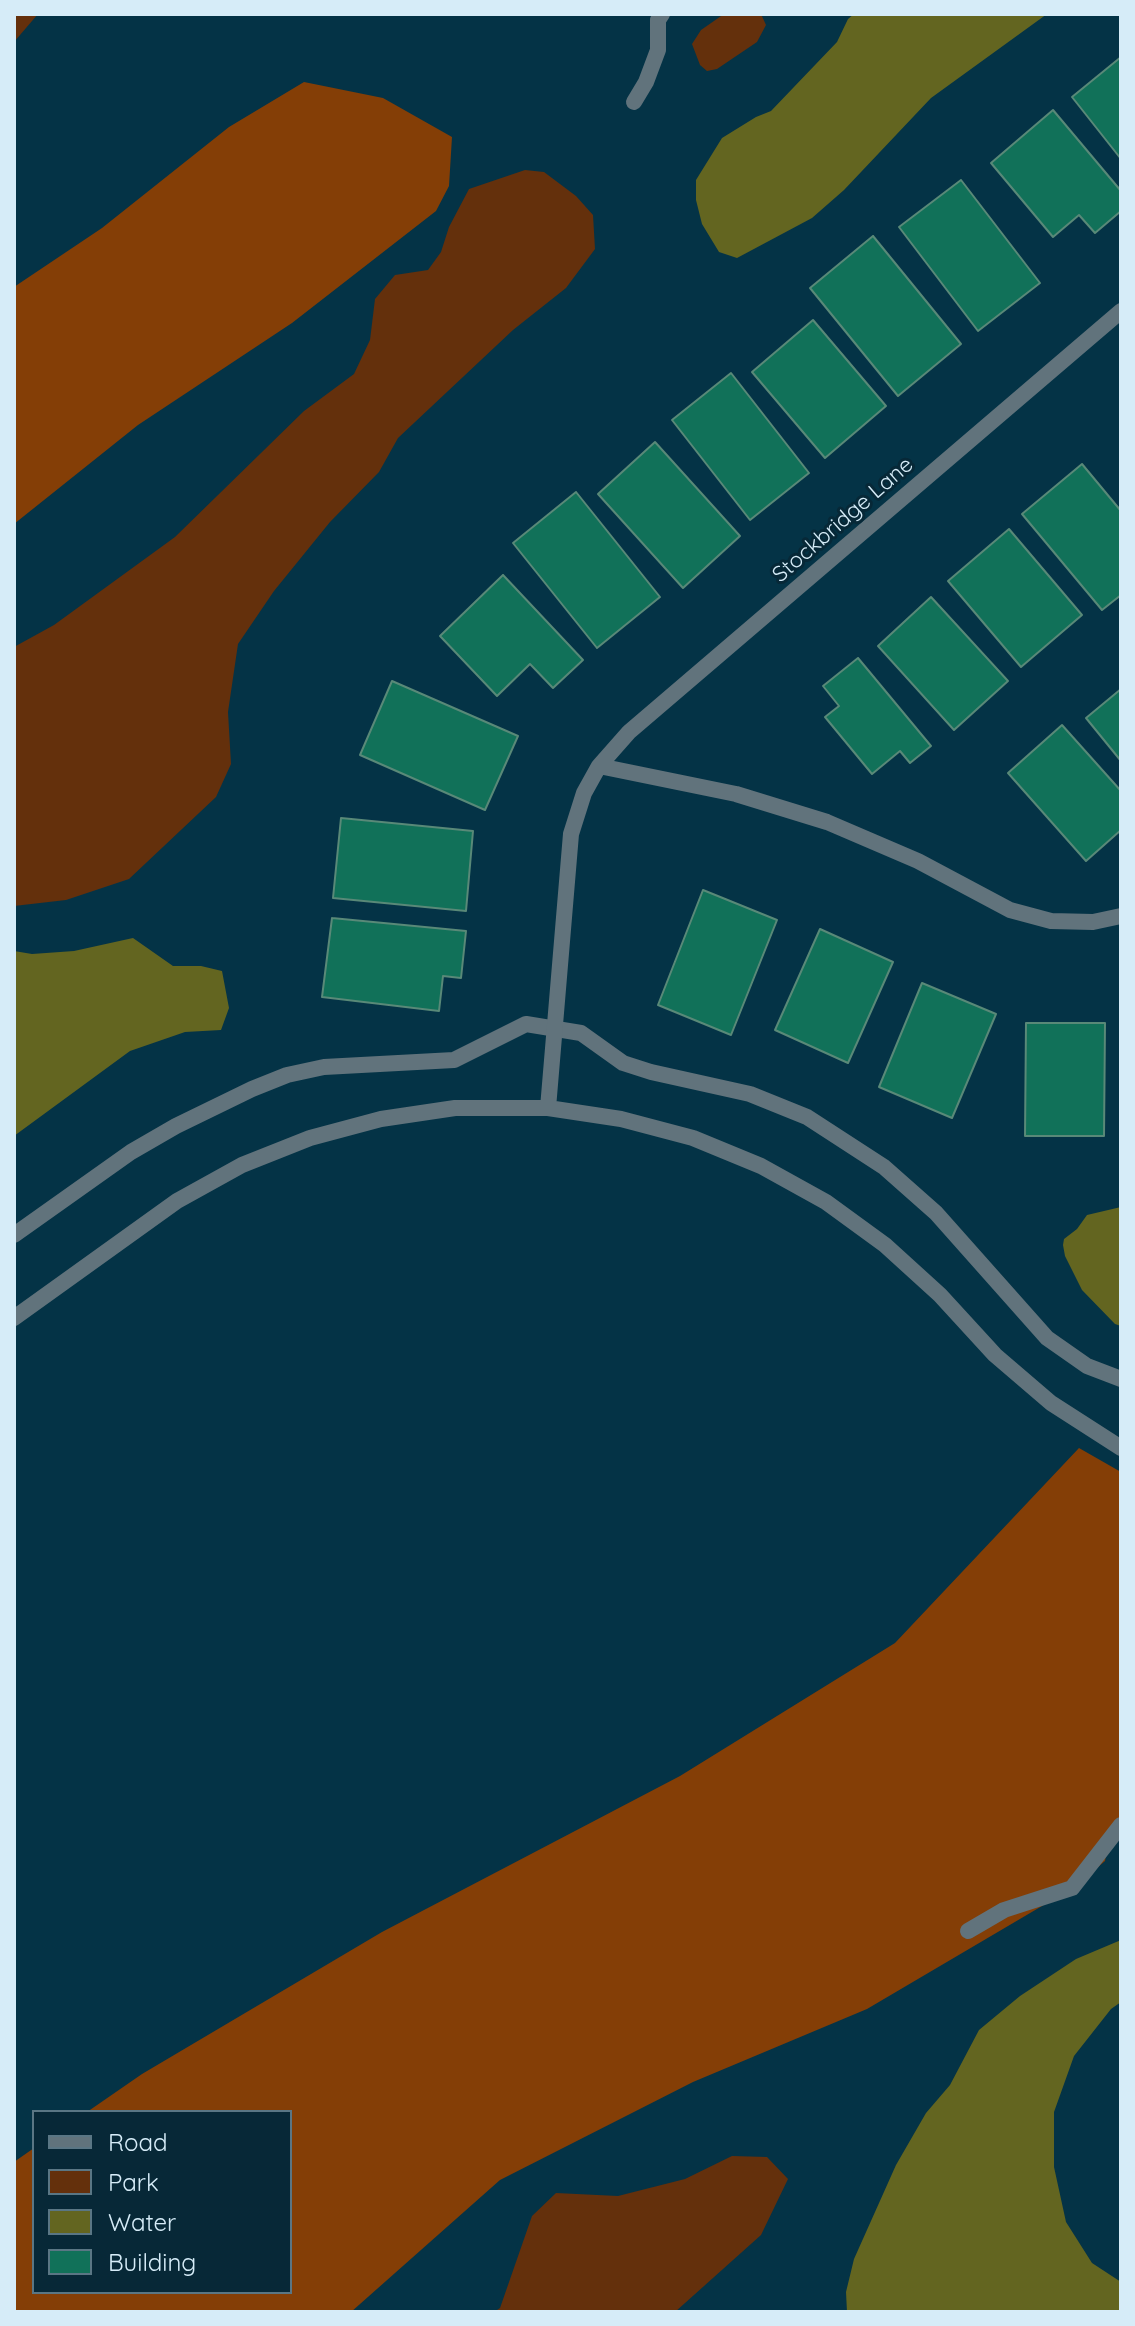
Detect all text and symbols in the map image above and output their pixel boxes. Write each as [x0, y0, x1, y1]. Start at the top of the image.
street label: Stockbridge Lane [767, 452, 919, 588]
legend [32, 2110, 292, 2294]
text: Road [108, 2127, 168, 2157]
text: Park [108, 2167, 159, 2197]
text: Water [108, 2207, 176, 2237]
text: Building [108, 2247, 196, 2277]

